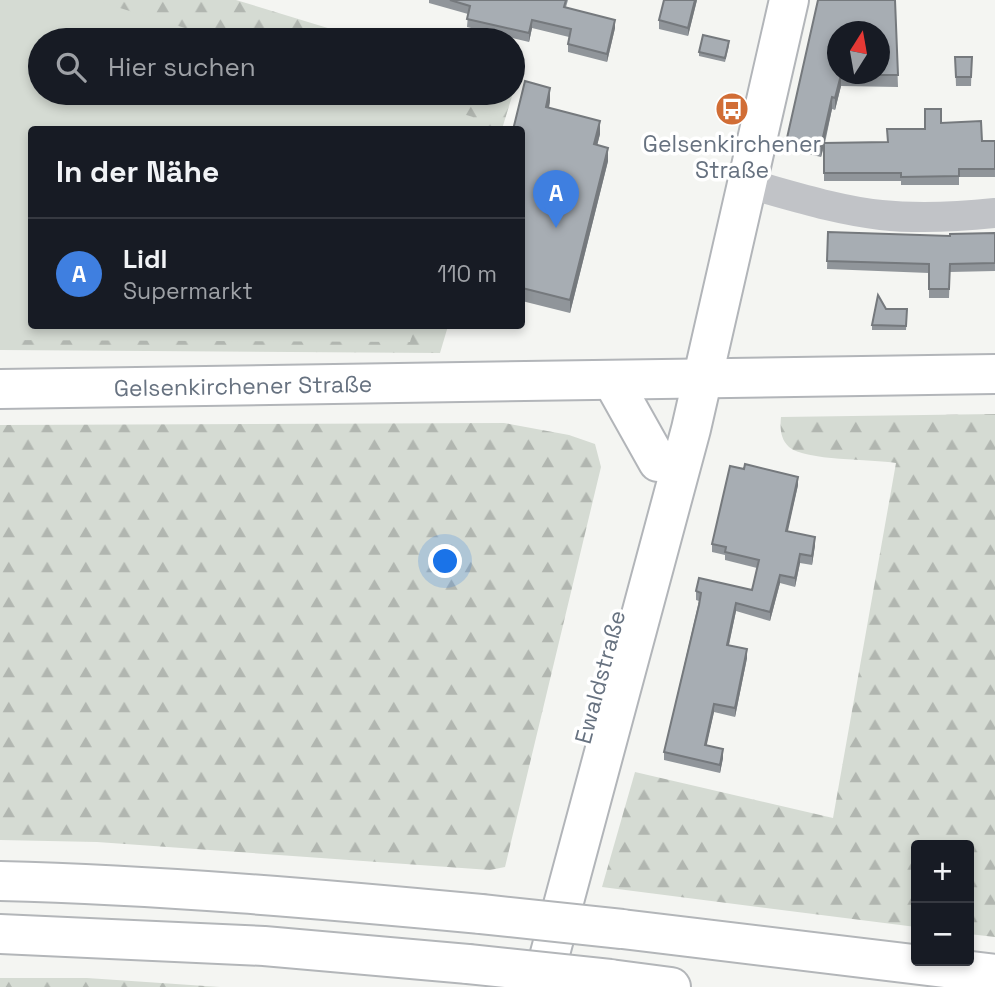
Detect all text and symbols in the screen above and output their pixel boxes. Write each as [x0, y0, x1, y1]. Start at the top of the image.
north arrow [827, 21, 890, 84]
search box [28, 28, 525, 105]
icon: search [52, 48, 90, 86]
text: Hier suchen [108, 50, 256, 84]
bus stop icon: Gelsenkirchener Straße [713, 90, 751, 128]
place label: Gelsenkirchener Straße [643, 129, 821, 185]
text: In der Nähe [56, 152, 219, 191]
pin: A [533, 170, 579, 228]
text: Lidl [123, 242, 168, 276]
text: A [72, 259, 86, 289]
text: 110 m [437, 259, 497, 289]
text: Supermarkt [123, 276, 253, 306]
street label: Gelsenkirchener Straße [113, 369, 373, 403]
your location [428, 544, 462, 578]
street label: Ewaldstraße [568, 607, 632, 747]
map controls [911, 840, 974, 966]
button: + [911, 840, 974, 903]
button: − [911, 903, 974, 966]

